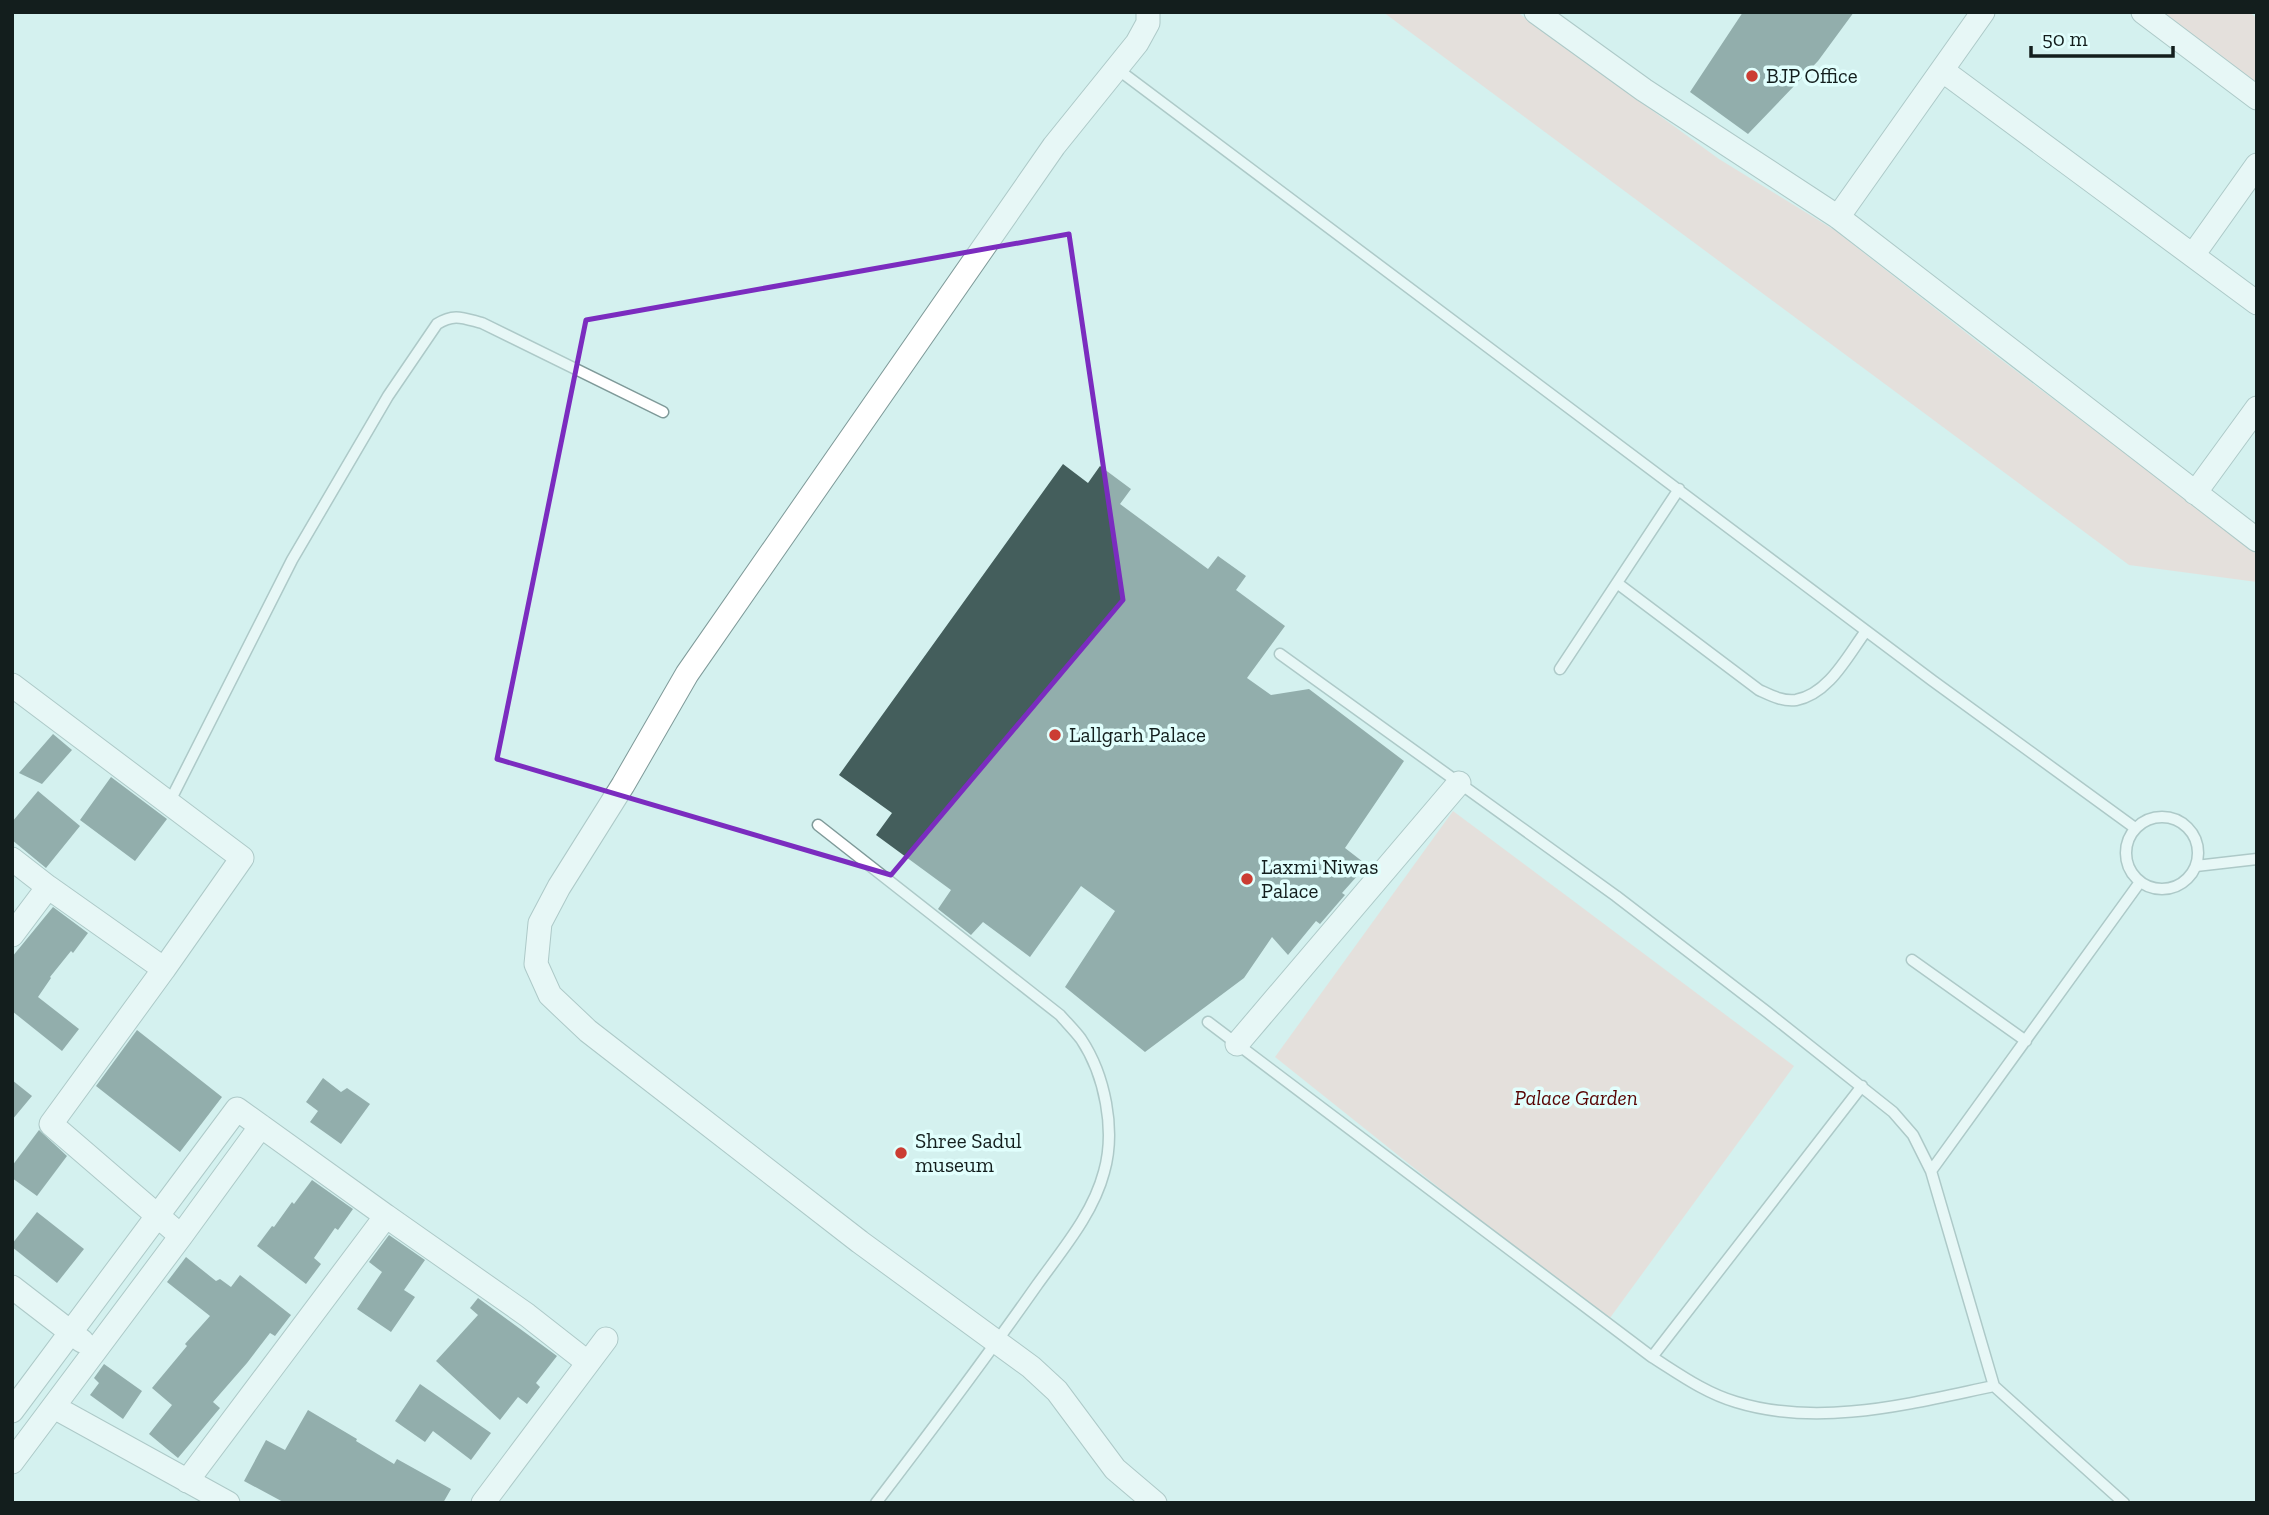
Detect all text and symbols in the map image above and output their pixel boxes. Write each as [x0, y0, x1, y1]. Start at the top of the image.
scale bar [2031, 14, 2173, 58]
text: 50 m [2042, 26, 2088, 51]
place label: BJP Office [1766, 63, 1858, 88]
marker: BJP Office [1744, 68, 1760, 84]
place label: Lallgarh Palace [1069, 722, 1206, 747]
marker: Lallgarh Palace [1047, 727, 1063, 743]
place label: Laxmi Niwas Palace [1261, 854, 1378, 903]
marker: Laxmi Niwas Palace [1239, 871, 1255, 887]
park label: Palace Garden [1514, 1085, 1638, 1110]
place label: Shree Sadul museum [915, 1128, 1022, 1177]
marker: Shree Sadul museum [893, 1145, 909, 1161]

